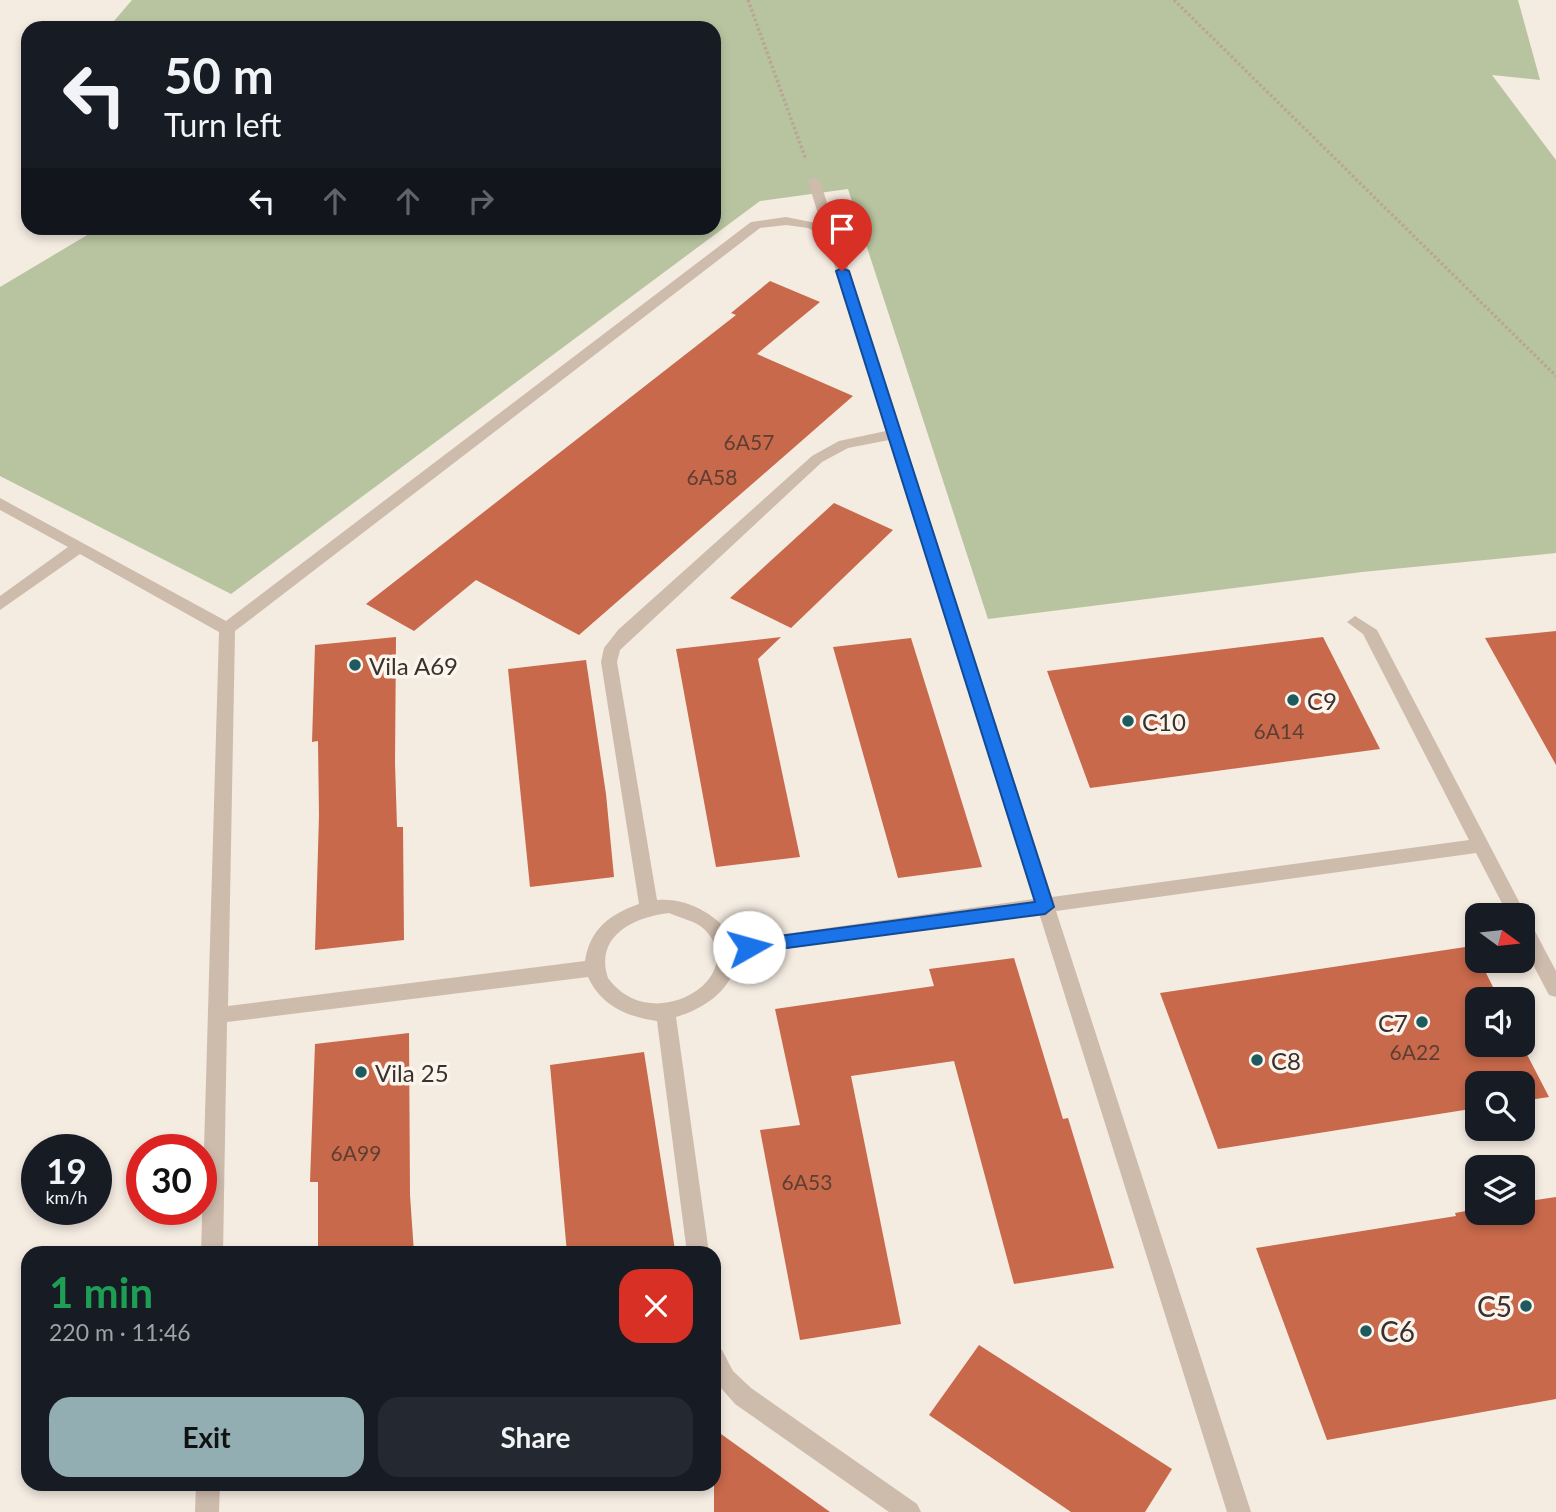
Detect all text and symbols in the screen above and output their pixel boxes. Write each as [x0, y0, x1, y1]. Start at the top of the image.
text: 50 m [164, 46, 274, 104]
icon: left [49, 49, 140, 140]
text: Turn left [164, 105, 281, 144]
icon: left [243, 182, 281, 220]
icon: ahead [316, 182, 354, 220]
icon: ahead [389, 182, 427, 220]
icon: right [462, 182, 500, 220]
pin [812, 199, 872, 271]
icon: arrive [823, 210, 861, 248]
house number: 6A57 [724, 429, 774, 454]
house number: 6A58 [687, 464, 737, 489]
place label: Vila A69 [369, 651, 458, 680]
marker: Vila A69 [347, 657, 363, 673]
place label: C9 [1307, 686, 1337, 715]
marker: C9 [1285, 692, 1301, 708]
place label: C10 [1142, 707, 1186, 736]
marker: C10 [1120, 713, 1136, 729]
house number: 6A14 [1254, 718, 1304, 743]
north arrow [1465, 903, 1535, 973]
map controls [1465, 903, 1535, 1225]
position arrow [712, 910, 786, 984]
button: sound [1465, 987, 1535, 1057]
place label: C7 [1378, 1008, 1408, 1037]
marker: C7 [1414, 1014, 1430, 1030]
house number: 6A22 [1390, 1039, 1440, 1064]
place label: C8 [1271, 1046, 1301, 1075]
marker: C8 [1249, 1052, 1265, 1068]
place label: Vila 25 [375, 1058, 449, 1087]
marker: Vila 25 [353, 1064, 369, 1080]
button: search [1465, 1071, 1535, 1141]
speed limit sign: 30 [126, 1134, 217, 1225]
house number: 6A99 [331, 1140, 381, 1165]
text: 19 [46, 1149, 87, 1191]
button: layers [1465, 1155, 1535, 1225]
house number: 6A53 [782, 1169, 832, 1194]
text: km/h [45, 1186, 88, 1208]
text: 1 min [49, 1267, 153, 1317]
button: close [619, 1269, 693, 1343]
place label: C5 [1477, 1289, 1512, 1323]
marker: C5 [1518, 1298, 1534, 1314]
place label: C6 [1380, 1314, 1415, 1348]
text: 220 m · 11:46 [49, 1318, 191, 1346]
marker: C6 [1358, 1323, 1374, 1339]
button: Exit [49, 1397, 364, 1477]
button: Share [378, 1397, 693, 1477]

